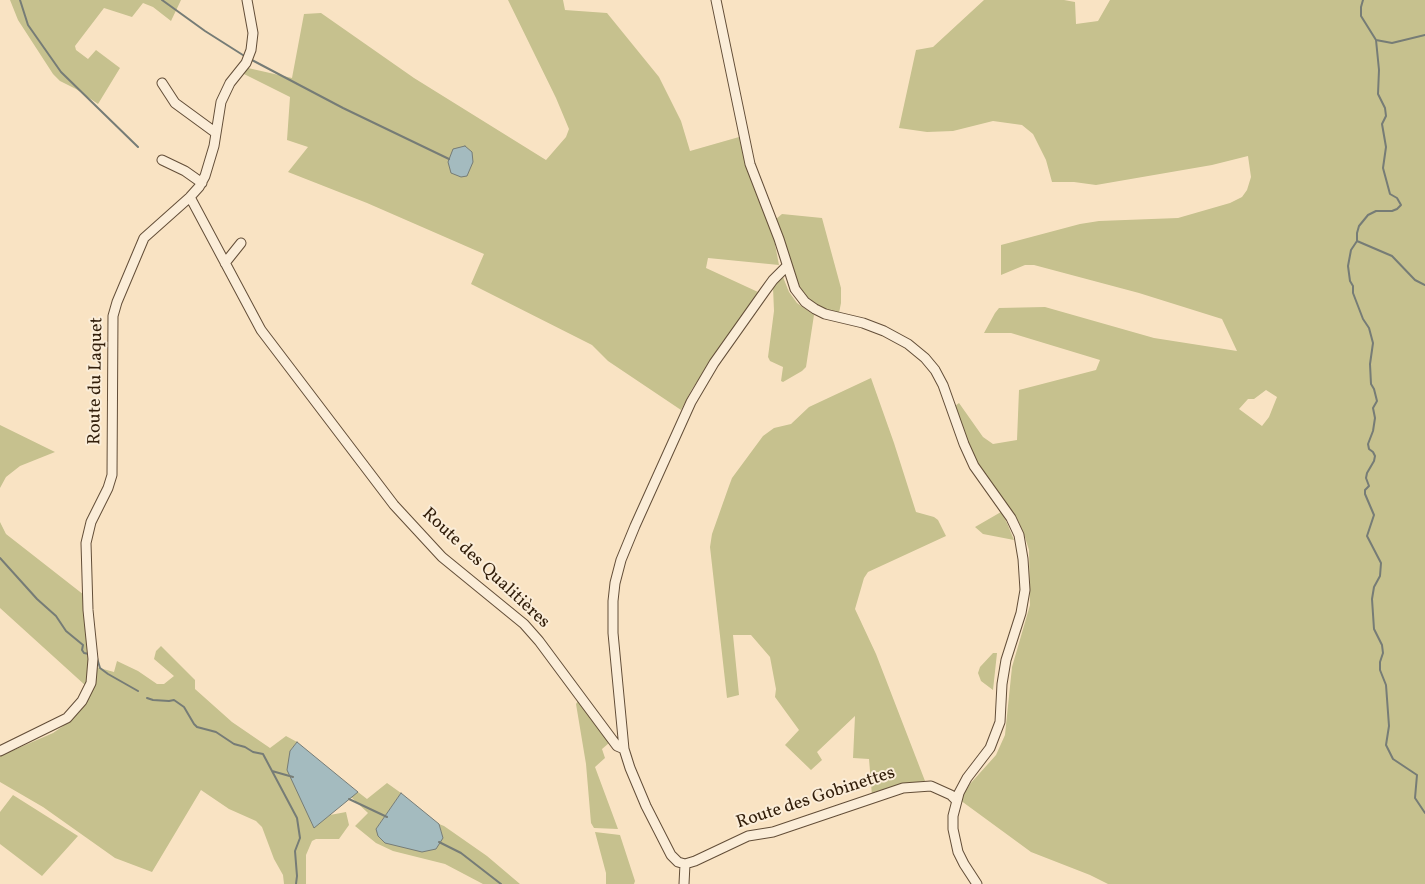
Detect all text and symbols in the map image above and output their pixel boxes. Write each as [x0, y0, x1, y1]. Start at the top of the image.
street label: Route du Laquet [85, 317, 109, 445]
street label: Route des Qualitières [417, 504, 553, 634]
street label: Route des Gobinettes [734, 763, 898, 835]

